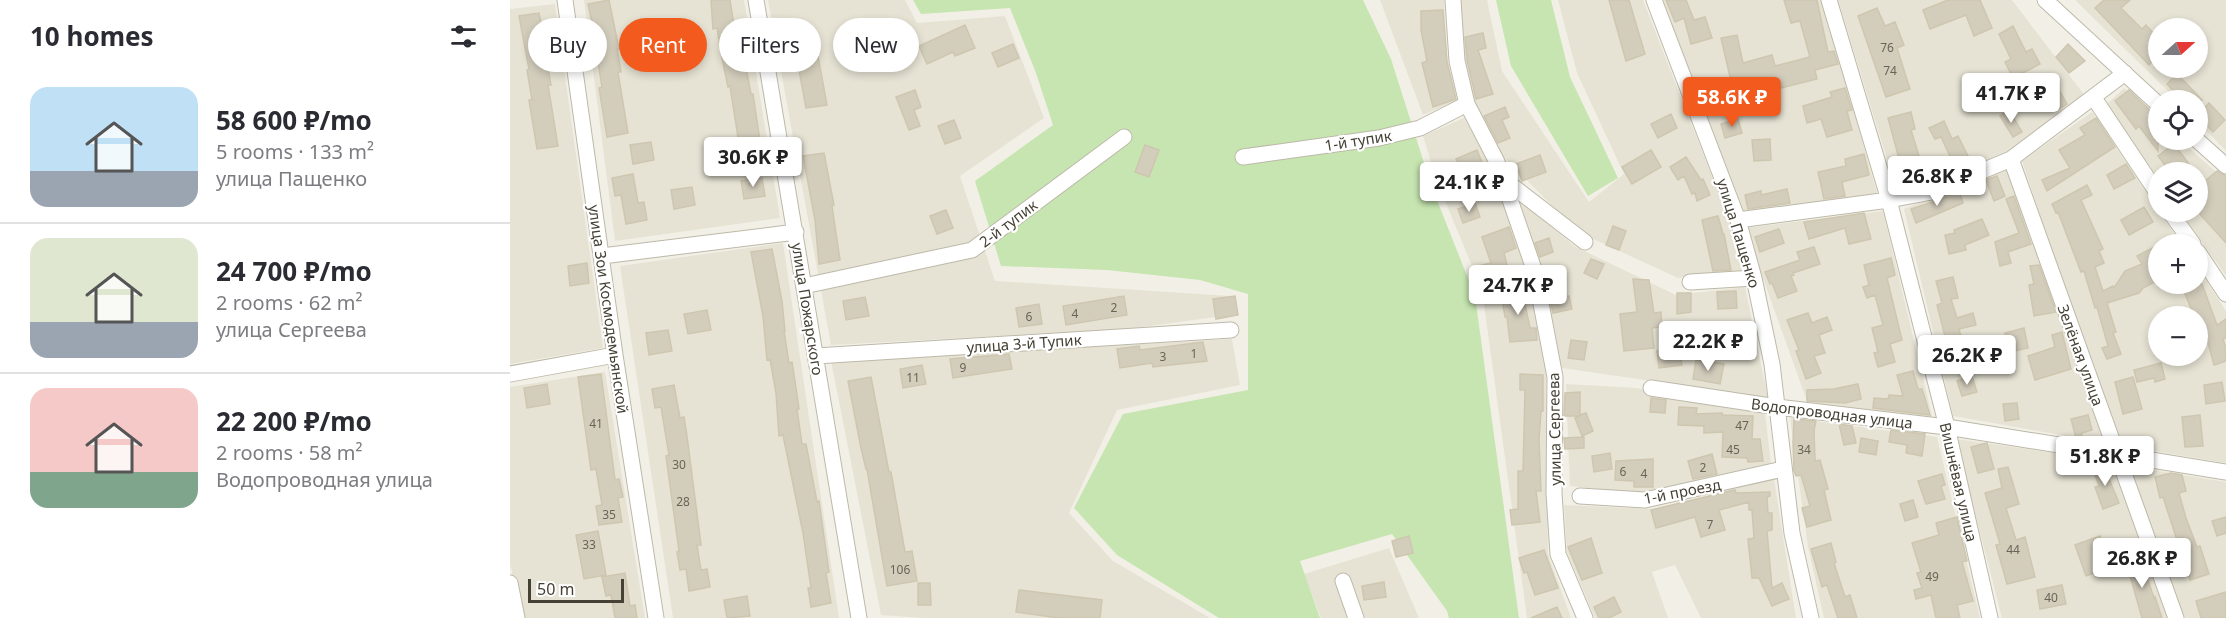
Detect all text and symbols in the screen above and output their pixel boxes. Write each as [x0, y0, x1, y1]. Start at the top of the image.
text: 10 homes [30, 18, 154, 54]
chip: Buy [528, 18, 607, 72]
chip: Rent [619, 18, 707, 72]
chip: Filters [719, 18, 821, 72]
chip: New [833, 18, 919, 72]
north arrow [2148, 18, 2208, 78]
map controls [2148, 18, 2208, 366]
icon: filters [447, 20, 480, 53]
house number: 76 [1880, 39, 1894, 56]
house number: 74 [1883, 62, 1897, 79]
pin: 41.7K ₽ [1956, 73, 2066, 124]
pin: 58.6K ₽ [1677, 77, 1787, 128]
text: 41.7K ₽ [1976, 79, 2046, 106]
text: 58.6K ₽ [1697, 83, 1767, 110]
button: locate [2148, 90, 2208, 150]
text: 58 600 ₽/mo [216, 102, 372, 138]
icon: home [78, 111, 150, 183]
street label: 1-й тупик [1323, 125, 1393, 155]
pin: 30.6K ₽ [698, 137, 808, 188]
text: 5 rooms · 133 m² [216, 138, 374, 165]
text: 30.6K ₽ [718, 143, 788, 170]
pin: 26.8K ₽ [1882, 156, 1992, 207]
pin: 24.1K ₽ [1414, 162, 1524, 213]
text: 26.8K ₽ [1902, 162, 1972, 189]
button: layers [2148, 162, 2208, 222]
text: улица Пащенко [216, 165, 367, 192]
text: 24.1K ₽ [1434, 168, 1504, 195]
street label: улица Пащенко [1713, 176, 1765, 290]
street label: 2-й тупик [975, 195, 1041, 251]
street label: улица Зои Космодемьянской [584, 203, 634, 415]
button: + [2148, 234, 2208, 294]
street label: улица Пожарского [788, 241, 828, 377]
text: 24 700 ₽/mo [216, 253, 372, 289]
icon: home [78, 262, 150, 334]
pin: 24.7K ₽ [1463, 265, 1573, 316]
text: 24.7K ₽ [1483, 271, 1553, 298]
text: 2 rooms · 62 m² [216, 289, 363, 316]
house number: 2 [1111, 299, 1118, 316]
street label: Зелёная улица [2053, 301, 2109, 409]
house number: 4 [1072, 305, 1079, 322]
button: − [2148, 306, 2208, 366]
house number: 6 [1026, 308, 1033, 325]
text: улица Сергеева [216, 316, 367, 343]
pin: 22.2K ₽ [1653, 321, 1763, 372]
text: 22.2K ₽ [1673, 327, 1743, 354]
street label: улица 3-й Тупик [966, 329, 1082, 357]
pin: 26.2K ₽ [1912, 335, 2022, 386]
text: 26.2K ₽ [1932, 341, 2002, 368]
house number: 1 [1191, 345, 1197, 362]
house number: 3 [1160, 348, 1167, 365]
house number: 9 [960, 359, 967, 376]
house number: 11 [906, 369, 920, 386]
street label: улица Сергеева [1543, 372, 1565, 486]
street label: Водопроводная улица [1750, 393, 1914, 433]
text: 22 200 ₽/mo [216, 403, 372, 439]
icon: home [78, 412, 150, 484]
house number: 41 [589, 415, 603, 432]
house number: 47 [1735, 417, 1749, 434]
street label: Вишнёвая улица [1936, 420, 1982, 544]
pin: 51.8K ₽ [2050, 436, 2160, 487]
text: 2 rooms · 58 m² [216, 439, 363, 466]
house number: 45 [1726, 441, 1740, 458]
house number: 34 [1797, 441, 1811, 458]
text: 51.8K ₽ [2070, 442, 2140, 469]
house number: 30 [672, 456, 686, 473]
house number: 2 [1700, 459, 1707, 476]
house number: 6 [1620, 463, 1627, 480]
house number: 4 [1641, 465, 1648, 482]
text: Водопроводная улица [216, 466, 433, 493]
street label: 1-й проезд [1642, 474, 1722, 508]
house number: 28 [676, 493, 690, 510]
house number: 35 [602, 506, 616, 523]
house number: 7 [1707, 516, 1714, 533]
house number: 33 [582, 536, 596, 553]
pin: 26.8K ₽ [2087, 538, 2197, 589]
house number: 44 [2006, 541, 2020, 558]
text: 26.8K ₽ [2107, 544, 2177, 571]
house number: 106 [890, 561, 910, 578]
house number: 49 [1925, 568, 1939, 585]
scale bar [528, 576, 624, 604]
text: 50 m [537, 578, 574, 600]
house number: 40 [2044, 589, 2058, 606]

